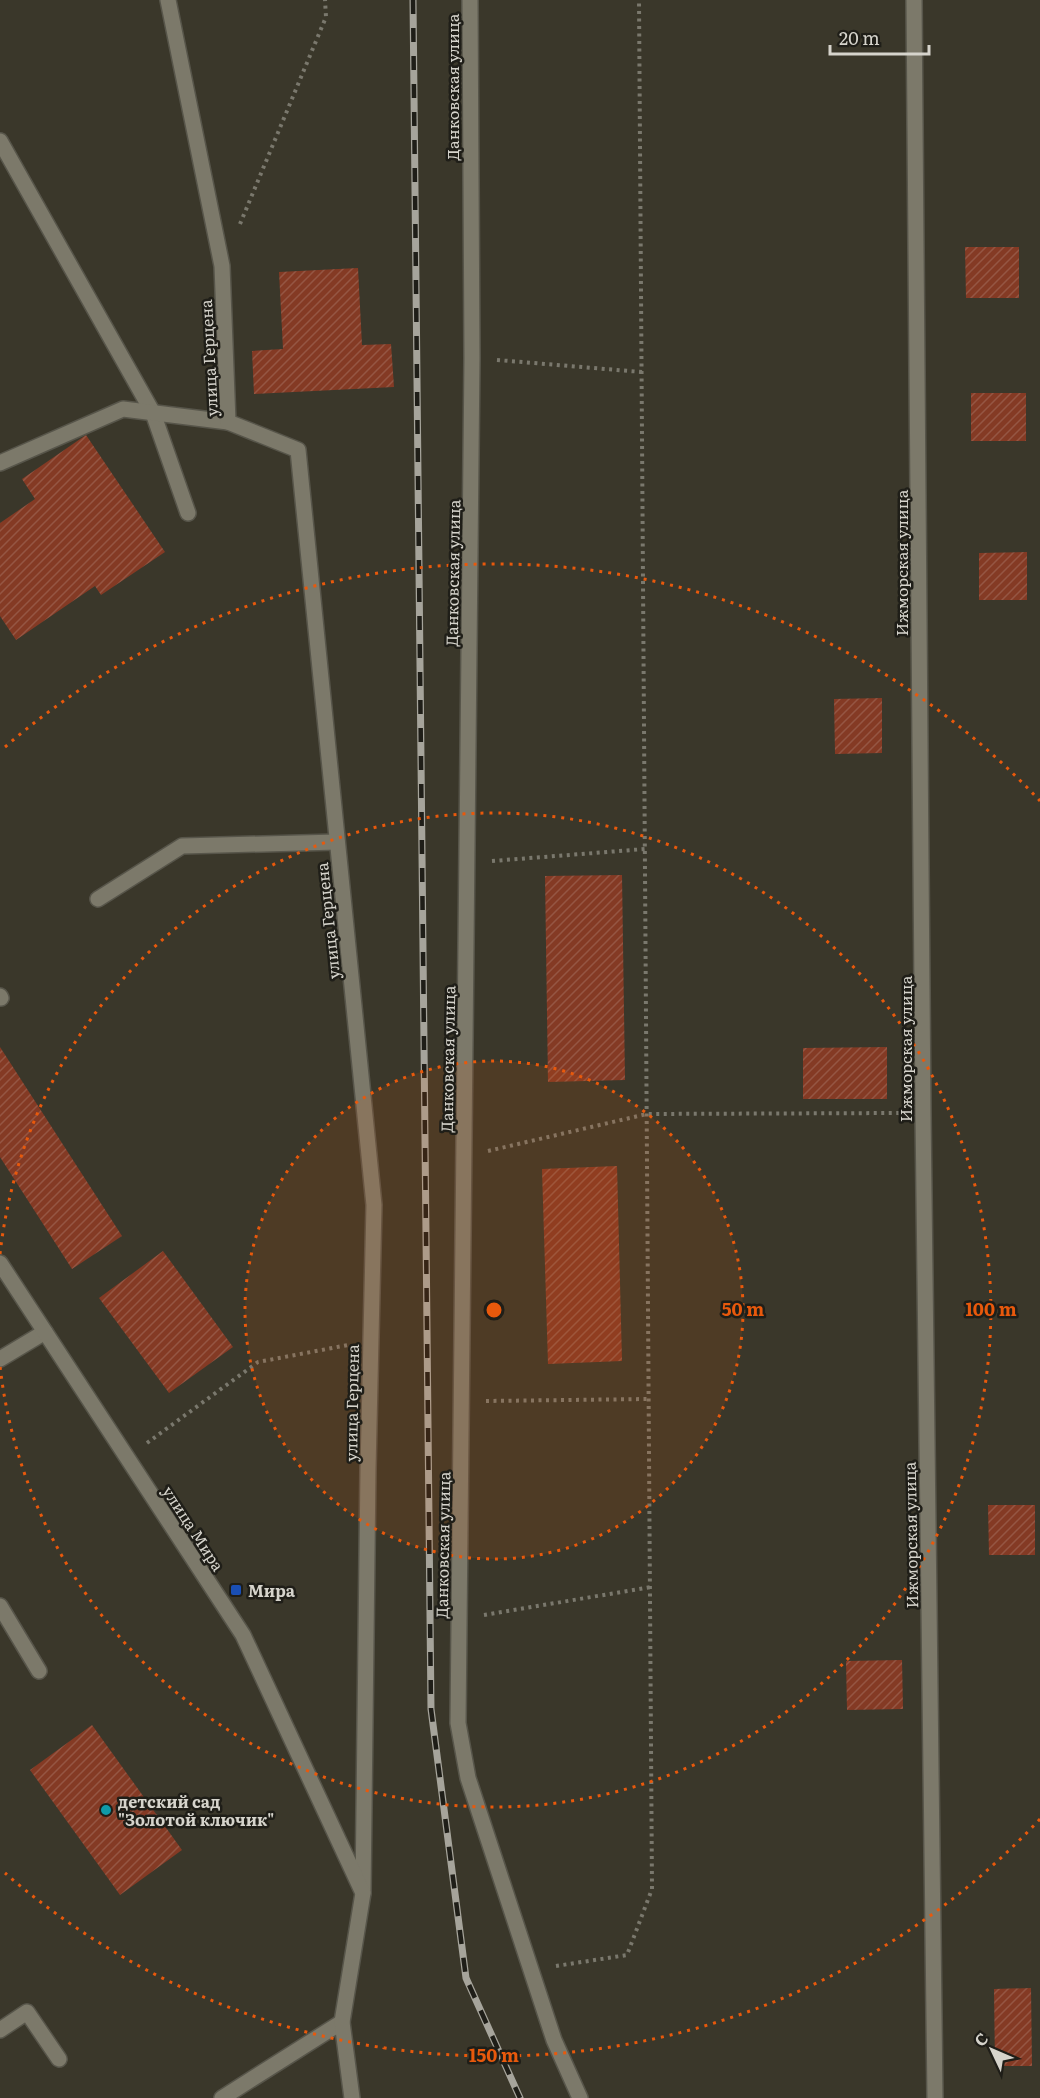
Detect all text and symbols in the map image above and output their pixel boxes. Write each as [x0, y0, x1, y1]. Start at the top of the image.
street label: Данковская улица [440, 13, 464, 160]
scale bar [830, 18, 929, 56]
text: 20 m [839, 24, 880, 51]
street label: улица Герцена [193, 298, 223, 417]
street label: Ижморская улица [889, 489, 913, 636]
street label: Данковская улица [439, 499, 465, 647]
street label: улица Герцена [309, 861, 345, 981]
street label: Ижморская улица [893, 975, 917, 1122]
street label: Данковская улица [434, 985, 460, 1133]
text: 50 m [722, 1295, 764, 1322]
text: 100 m [965, 1295, 1017, 1322]
centre of rings [484, 1300, 504, 1320]
street label: улица Герцена [338, 1344, 364, 1462]
street label: Ижморская улица [897, 1461, 923, 1608]
street label: Данковская улица [429, 1471, 455, 1619]
street label: улица Мира [157, 1480, 231, 1576]
place label: Мира [248, 1578, 296, 1602]
marker: Мира [229, 1583, 243, 1597]
place label: детский сад "Золотой ключик" [118, 1789, 274, 1831]
marker: детский сад "Золотой ключик" [99, 1803, 113, 1817]
north arrow [962, 2020, 1022, 2080]
text: С [968, 2026, 993, 2051]
text: 150 m [469, 2041, 519, 2068]

